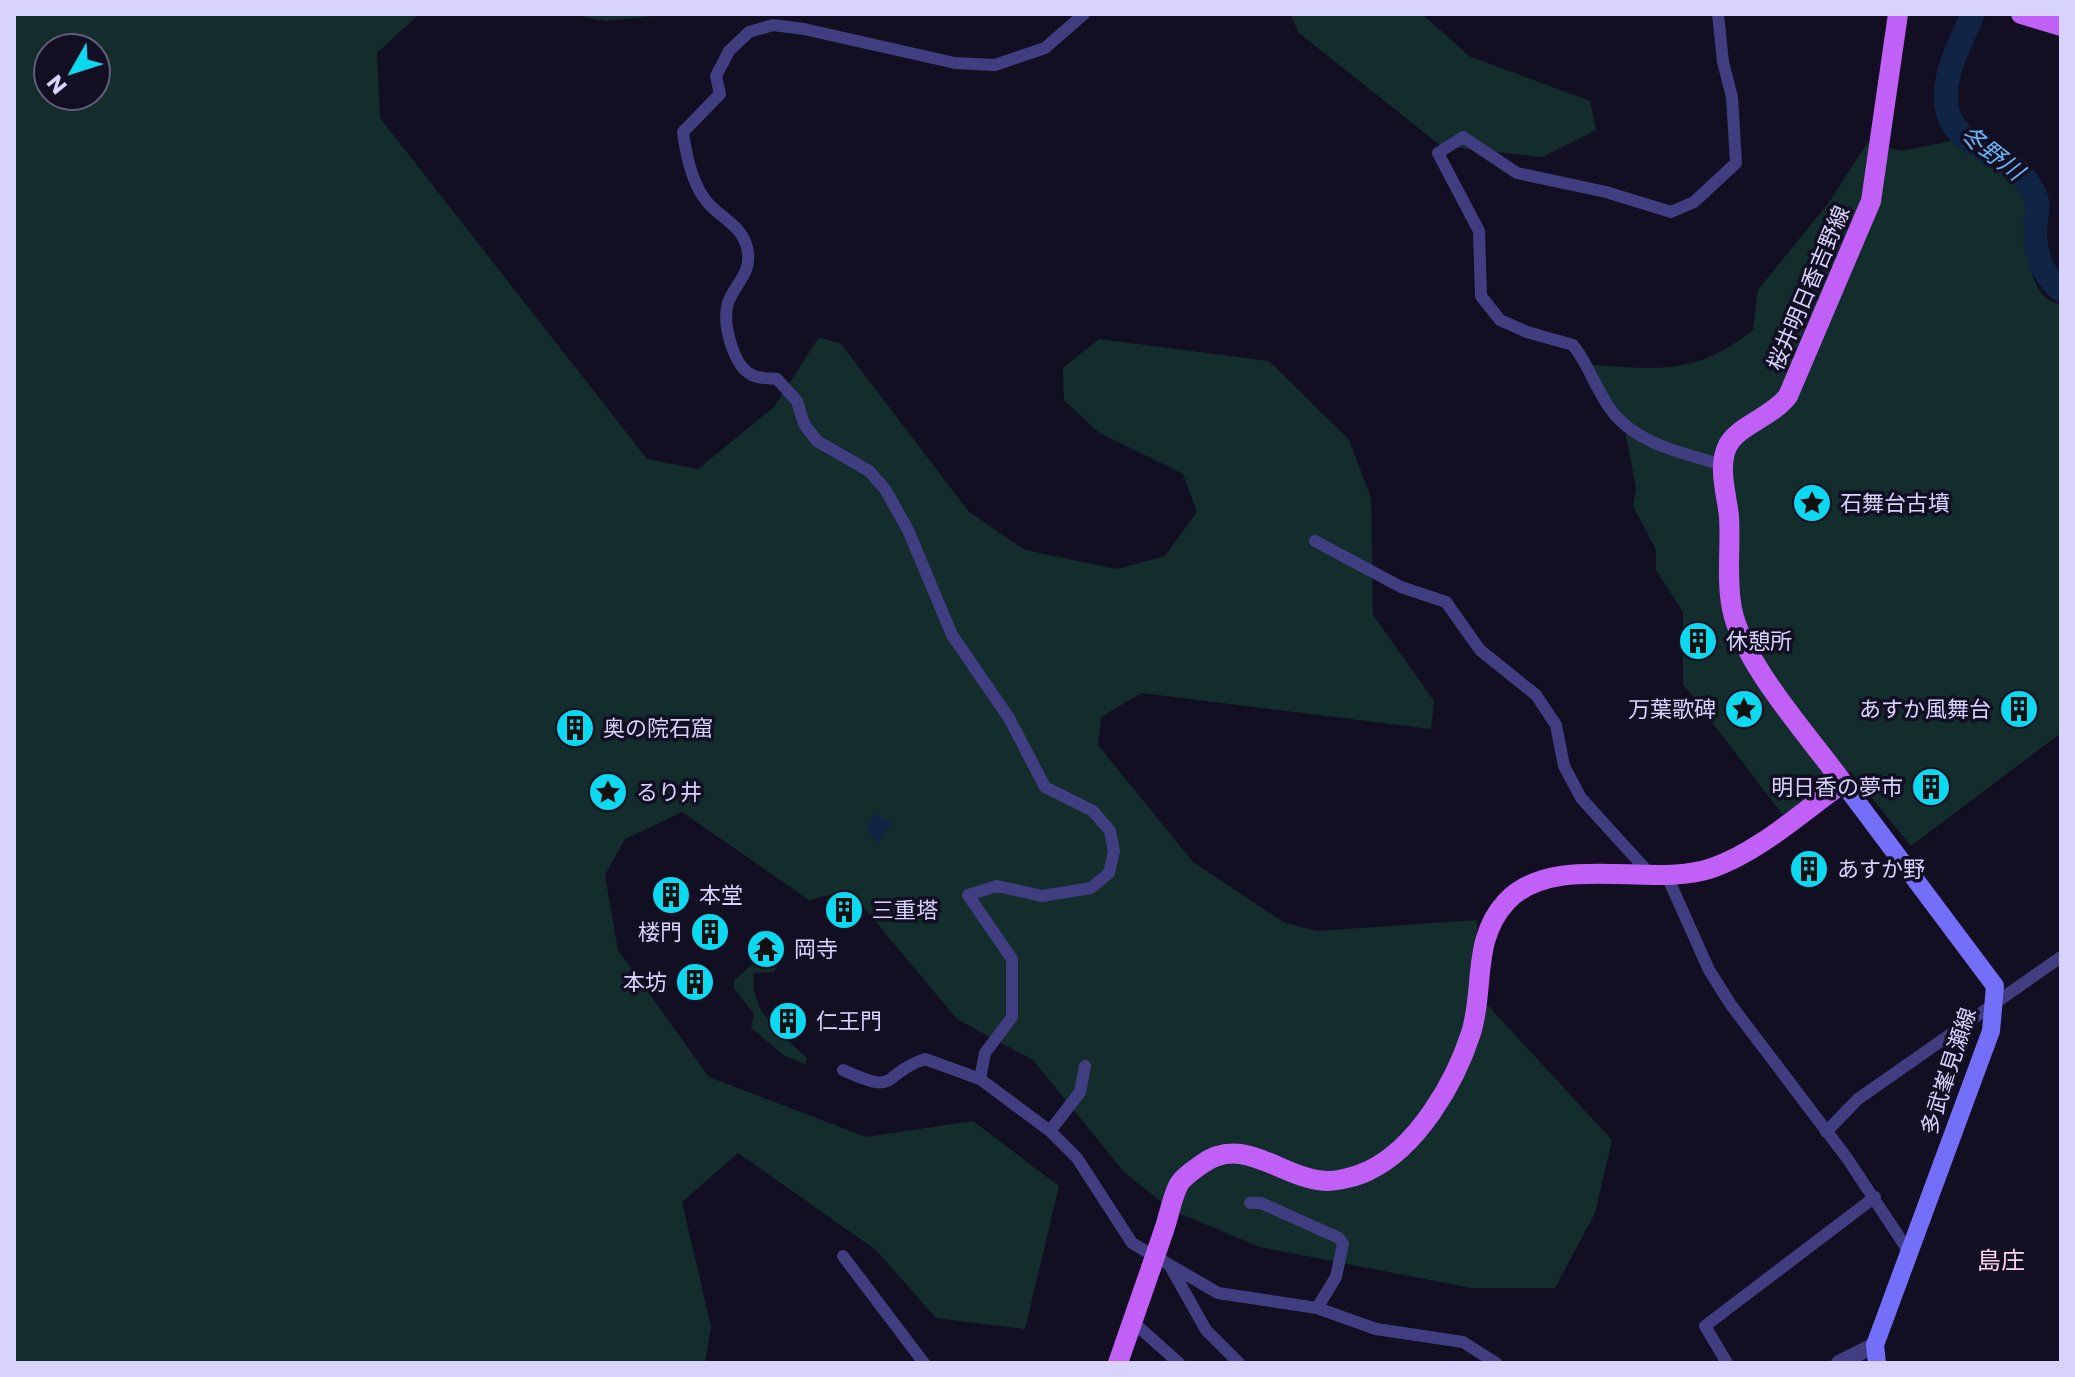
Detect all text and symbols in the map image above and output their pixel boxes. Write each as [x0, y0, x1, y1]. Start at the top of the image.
north arrow [32, 32, 112, 112]
text: N [40, 68, 74, 100]
water label: 冬野川 [1954, 117, 2033, 190]
street label: 桜井明日香吉野線 [1760, 201, 1857, 375]
place icon: 石舞台古墳 [1791, 482, 1833, 524]
place label: 石舞台古墳 [1840, 488, 1950, 519]
building icon: 休憩所 [1677, 620, 1719, 662]
place label: 休憩所 [1726, 626, 1792, 657]
place icon: 万葉歌碑 [1723, 688, 1765, 730]
building icon: あすか風舞台 [1998, 688, 2040, 730]
place label: 万葉歌碑 [1628, 694, 1716, 725]
place label: あすか風舞台 [1859, 694, 1991, 725]
building icon: 奥の院石窟 [554, 707, 596, 749]
place label: 奥の院石窟 [603, 713, 713, 744]
building icon: 明日香の夢市 [1910, 766, 1952, 808]
place icon: るり井 [587, 771, 629, 813]
place label: 明日香の夢市 [1771, 772, 1903, 803]
place label: るり井 [636, 777, 702, 808]
building icon: あすか野 [1788, 848, 1830, 890]
place label: あすか野 [1837, 854, 1925, 885]
building icon: 本堂 [650, 874, 692, 916]
place label: 本堂 [699, 880, 743, 911]
building icon: 三重塔 [823, 889, 865, 931]
place label: 三重塔 [872, 895, 938, 926]
building icon: 楼門 [689, 911, 731, 953]
place label: 楼門 [638, 917, 682, 948]
temple icon: 岡寺 [745, 928, 787, 970]
place label: 岡寺 [794, 934, 838, 965]
building icon: 本坊 [674, 961, 716, 1003]
place label: 本坊 [623, 967, 667, 998]
building icon: 仁王門 [767, 1000, 809, 1042]
street label: 多武峯見瀬線 [1913, 1004, 1984, 1139]
place label: 仁王門 [816, 1006, 882, 1037]
district label: 島庄 [1977, 1244, 2025, 1277]

